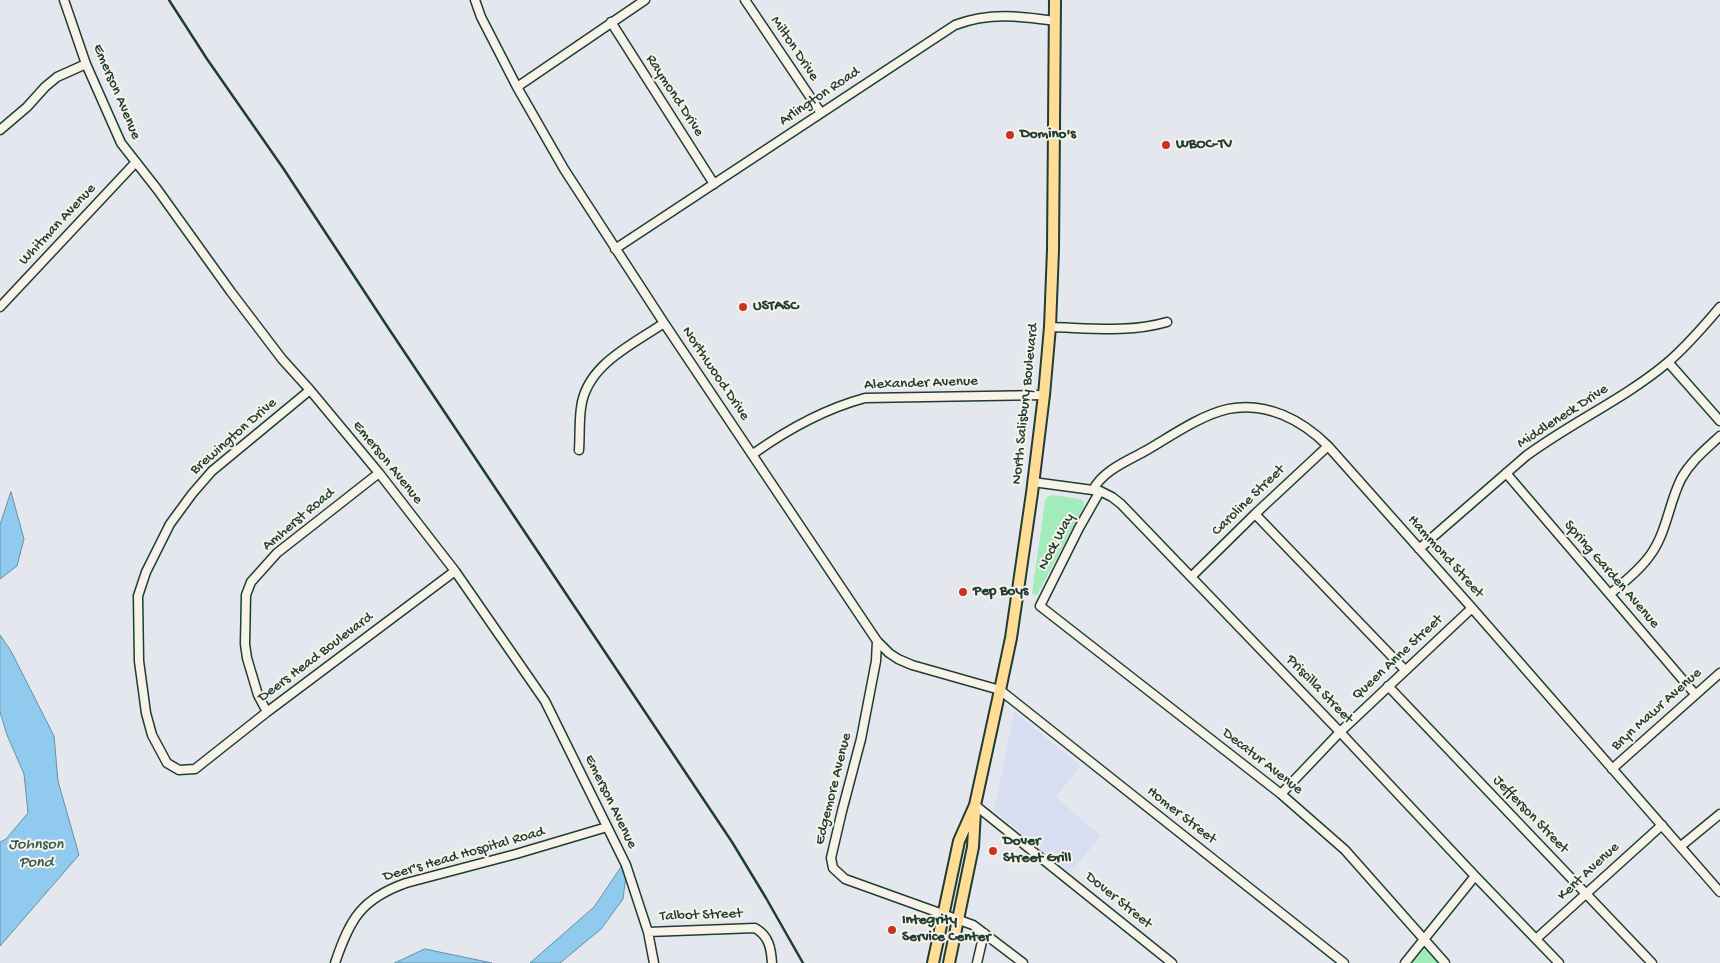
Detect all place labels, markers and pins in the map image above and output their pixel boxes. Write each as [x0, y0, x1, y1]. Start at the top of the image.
place label: Domino's [1020, 126, 1076, 144]
marker: Domino's [1004, 129, 1016, 141]
place label: WBOC-TV [1176, 136, 1232, 154]
marker: WBOC-TV [1160, 139, 1172, 151]
place label: USTASC [753, 298, 798, 316]
marker: USTASC [737, 301, 749, 313]
place label: Pep Boys [973, 583, 1028, 601]
marker: Pep Boys [957, 586, 969, 598]
place label: Dover Street Grill [1003, 833, 1071, 868]
marker: Dover Street Grill [987, 845, 999, 857]
place label: Integrity Service Center [902, 912, 990, 947]
marker: Integrity Service Center [886, 924, 898, 936]

